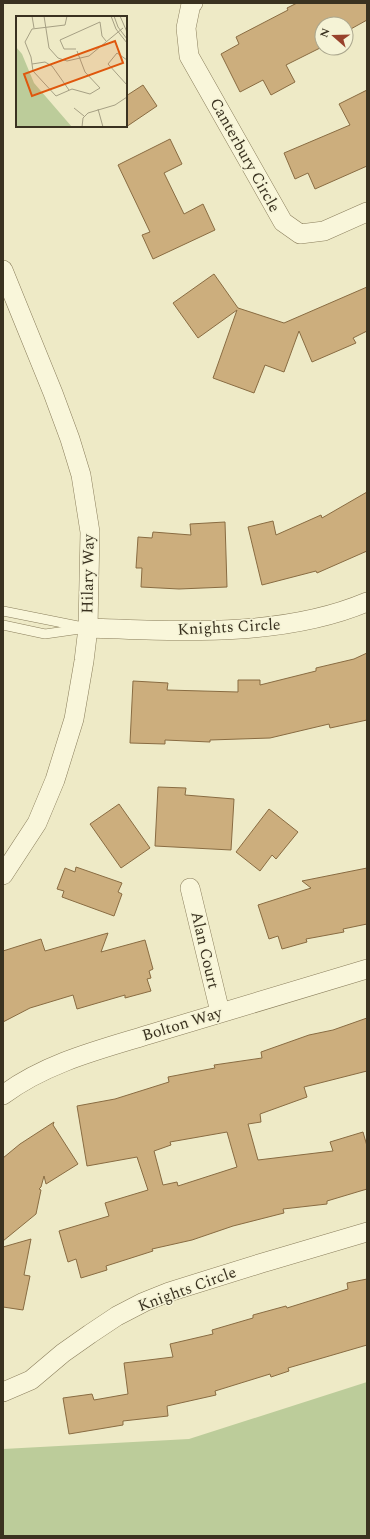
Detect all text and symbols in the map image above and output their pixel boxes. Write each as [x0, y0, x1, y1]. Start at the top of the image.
inset map [16, 16, 127, 127]
north arrow [314, 16, 354, 56]
text: N [316, 26, 335, 40]
street label: Canterbury Circle [204, 93, 286, 217]
street label: Hilary Way [75, 533, 101, 614]
street label: Knights Circle [177, 612, 281, 642]
street label: Alan Court [184, 909, 226, 991]
street label: Bolton Way [139, 1000, 226, 1048]
street label: Knights Circle [134, 1260, 240, 1318]

